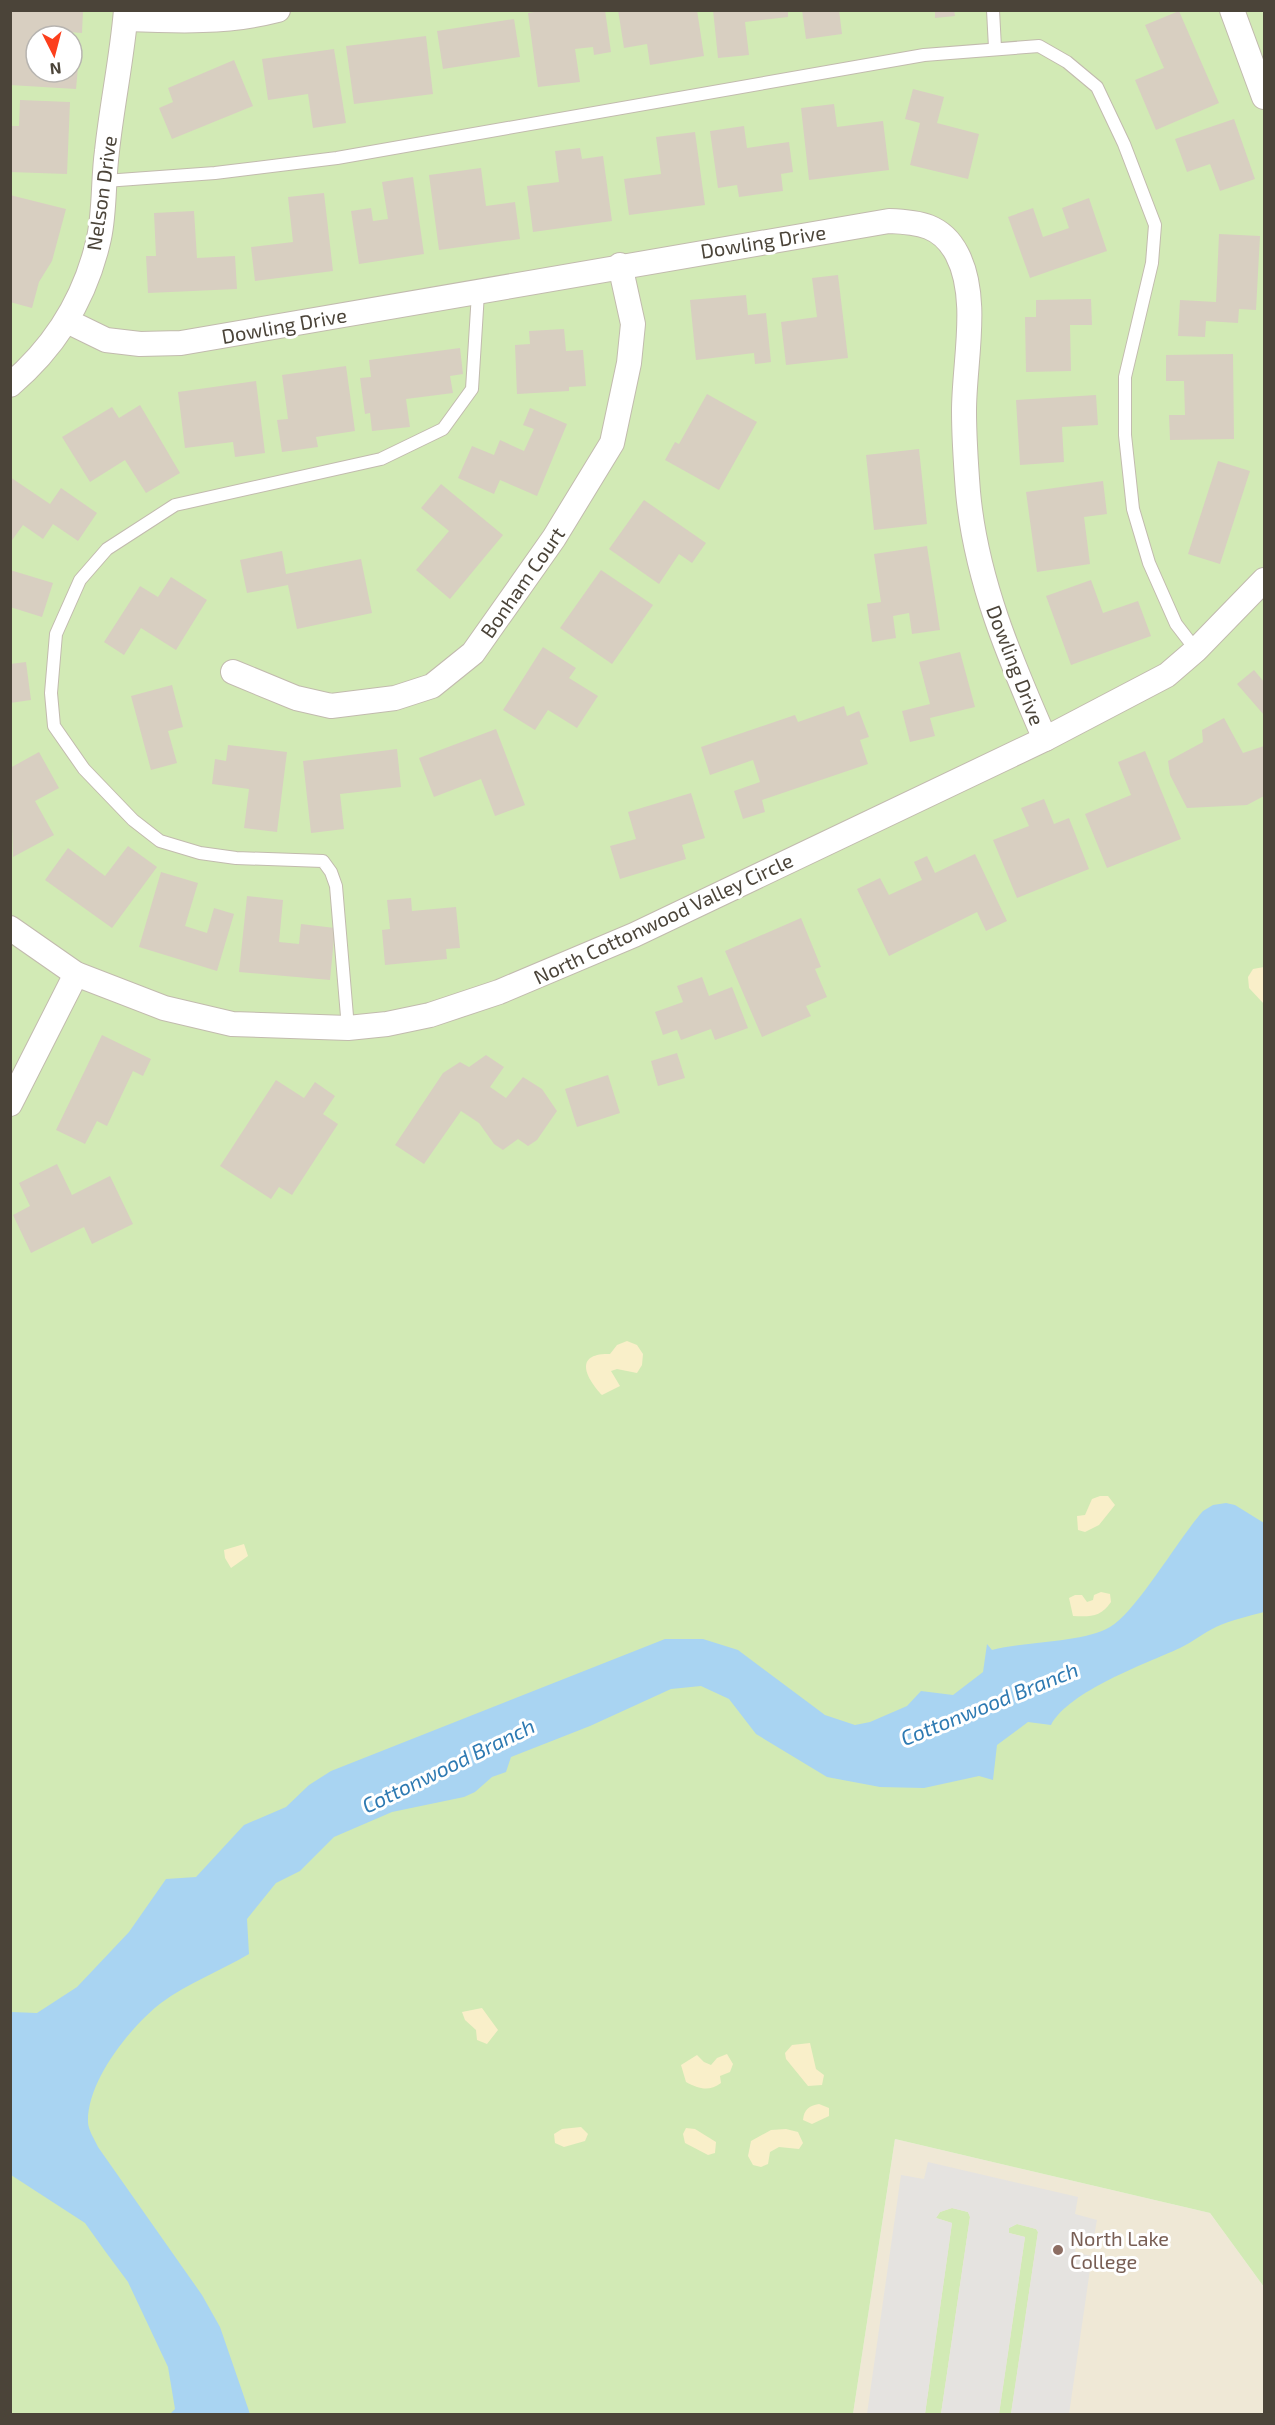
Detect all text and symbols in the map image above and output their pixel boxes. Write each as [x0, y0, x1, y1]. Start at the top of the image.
north arrow [24, 24, 84, 84]
text: N [49, 59, 62, 79]
street label: Nelson Drive [81, 134, 121, 252]
street label: Dowling Drive [699, 219, 827, 263]
street label: Dowling Drive [220, 302, 348, 348]
street label: Bonham Court [475, 522, 569, 642]
street label: Dowling Drive [982, 602, 1050, 728]
street label: North Cottonwood Valley Circle [530, 847, 796, 989]
water label: Cottonwood Branch [897, 1656, 1081, 1750]
water label: Cottonwood Branch [358, 1712, 538, 1818]
place label: North Lake College [1070, 2226, 1169, 2273]
marker: North Lake College [1051, 2243, 1065, 2257]

